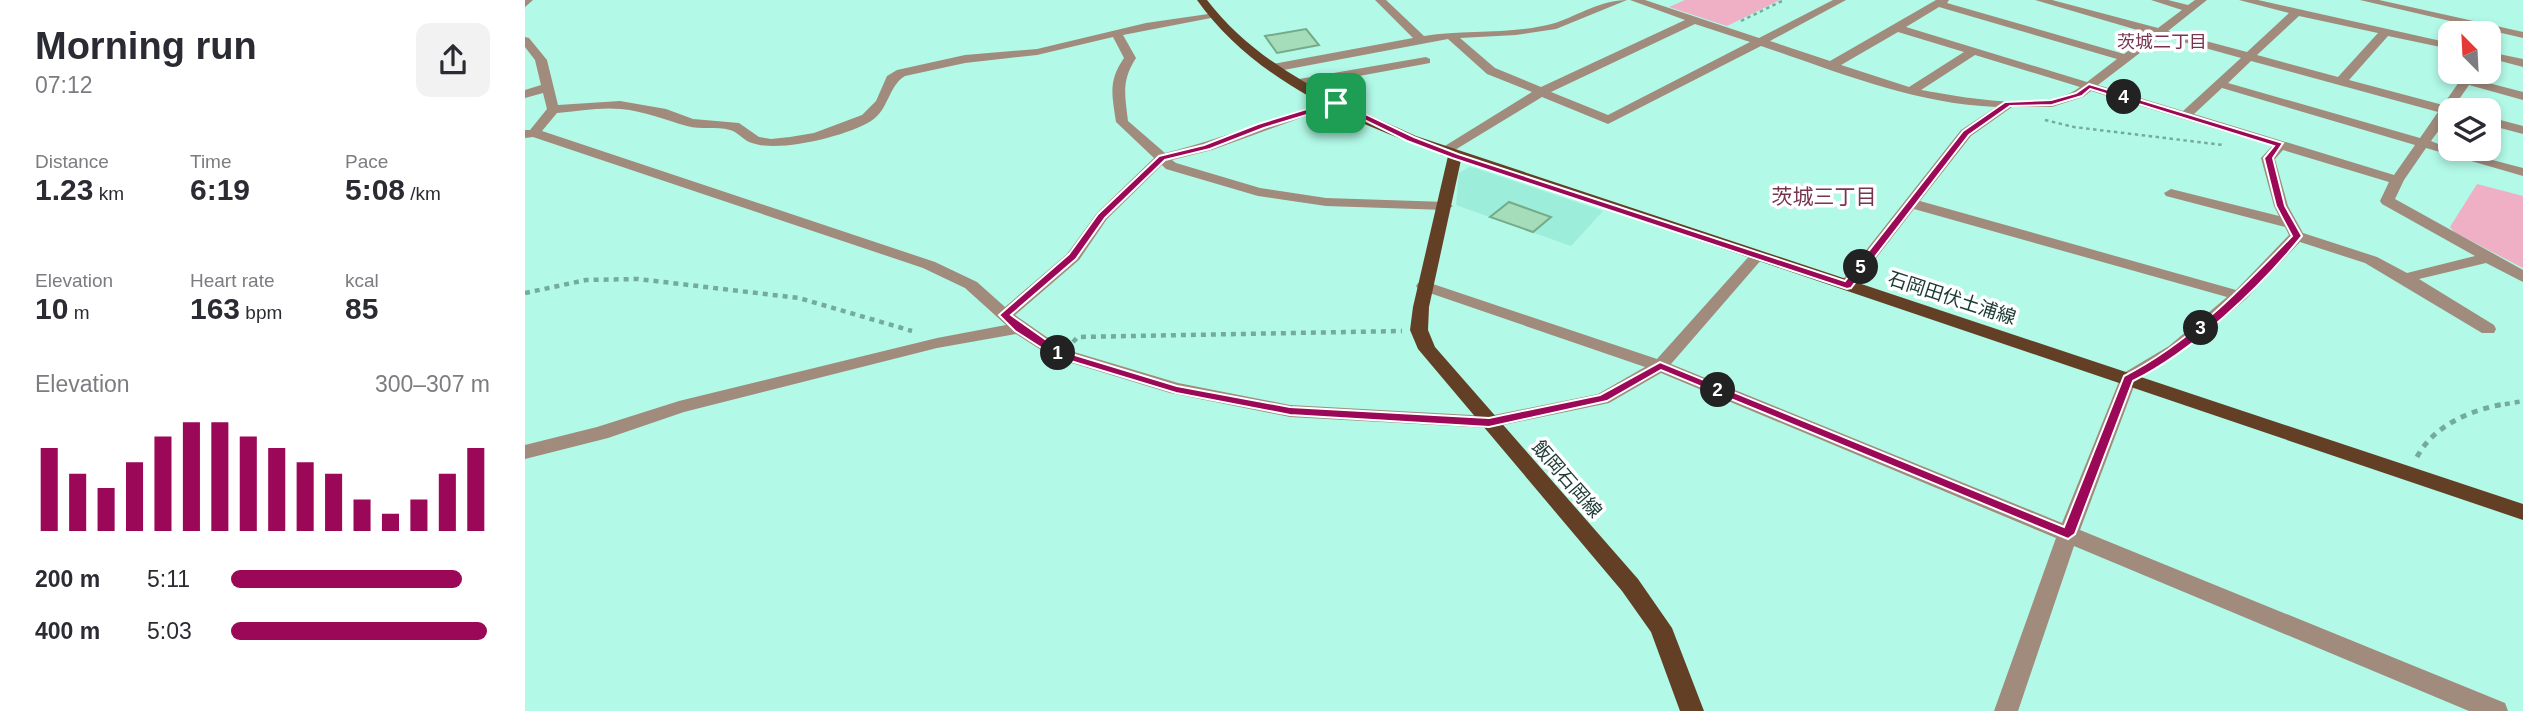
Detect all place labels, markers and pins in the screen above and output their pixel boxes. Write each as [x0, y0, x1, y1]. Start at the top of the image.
pin [1306, 73, 1366, 133]
pin: 4 [2107, 80, 2141, 114]
pin: 5 [1843, 250, 1879, 284]
pin: 3 [2183, 310, 2219, 346]
pin: 1 [1041, 336, 1075, 370]
pin: 2 [1701, 372, 1735, 408]

